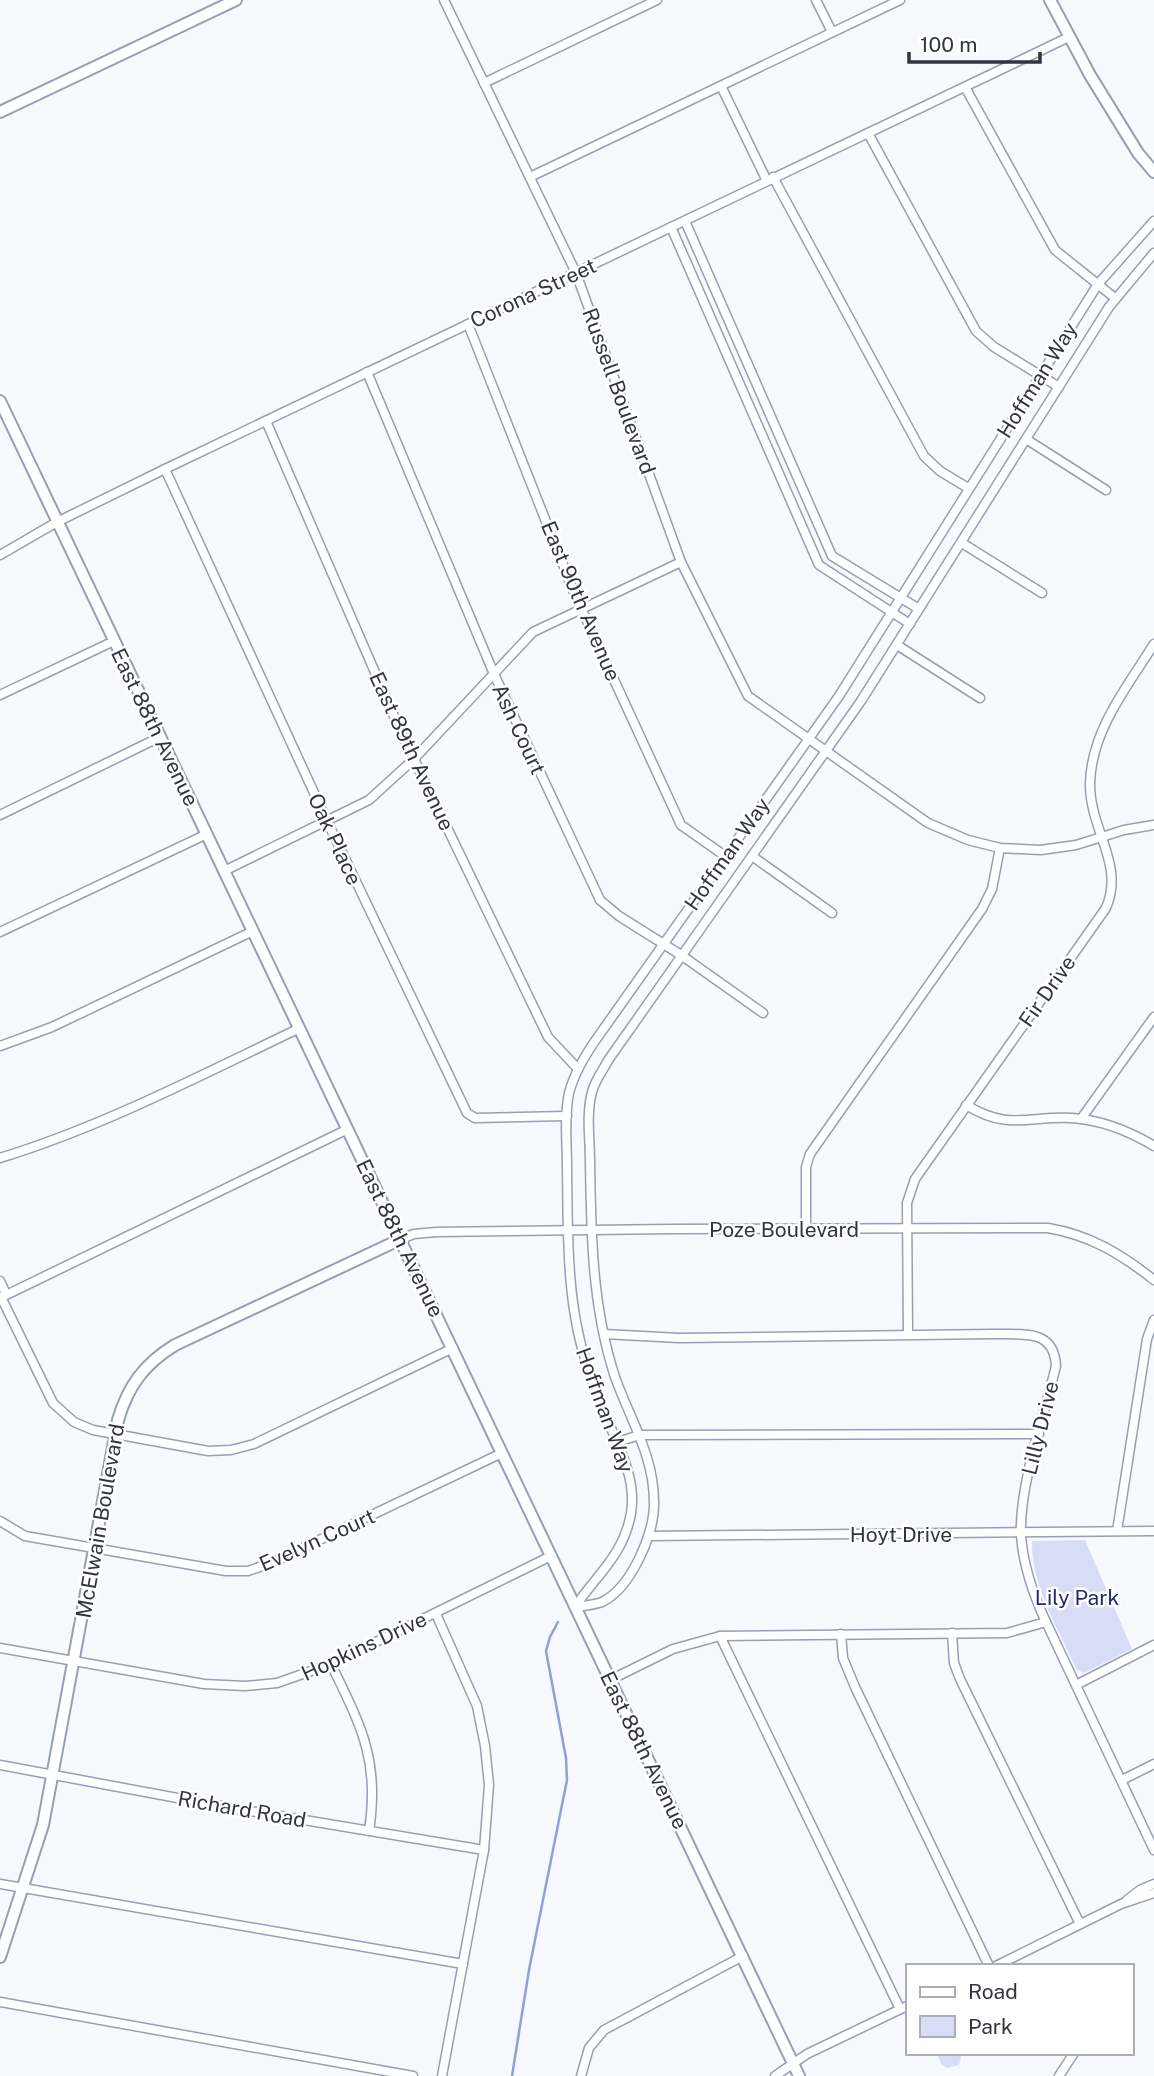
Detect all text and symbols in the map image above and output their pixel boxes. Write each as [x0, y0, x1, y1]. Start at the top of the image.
scale bar [909, 21, 1040, 65]
text: 100 m [920, 32, 977, 57]
street label: Corona Street [466, 253, 600, 333]
street label: Russell Boulevard [577, 304, 661, 478]
street label: Hoffman Way [992, 318, 1082, 442]
street label: East 90th Avenue [536, 517, 626, 685]
street label: East 88th Avenue [106, 644, 204, 810]
street label: East 89th Avenue [364, 668, 460, 834]
street label: Ash Court [487, 680, 551, 778]
street label: Oak Place [303, 789, 367, 889]
street label: Hoffman Way [679, 793, 775, 915]
street label: Fir Drive [1013, 951, 1081, 1031]
street label: East 88th Avenue [351, 1155, 449, 1321]
street label: Poze Boulevard [709, 1217, 859, 1242]
street label: Hoffman Way [571, 1344, 639, 1476]
street label: Lilly Drive [1016, 1378, 1064, 1478]
street label: McElwain Boulevard [71, 1422, 129, 1620]
street label: Evelyn Court [255, 1503, 379, 1577]
street label: Hoyt Drive [850, 1522, 952, 1547]
park label: Lily Park [1035, 1585, 1119, 1610]
street label: Hopkins Drive [297, 1606, 431, 1686]
street label: East 88th Avenue [595, 1667, 693, 1833]
street label: Richard Road [176, 1785, 308, 1833]
legend [906, 1964, 1133, 2055]
text: Road [968, 1979, 1018, 2004]
text: Park [968, 2014, 1013, 2039]

